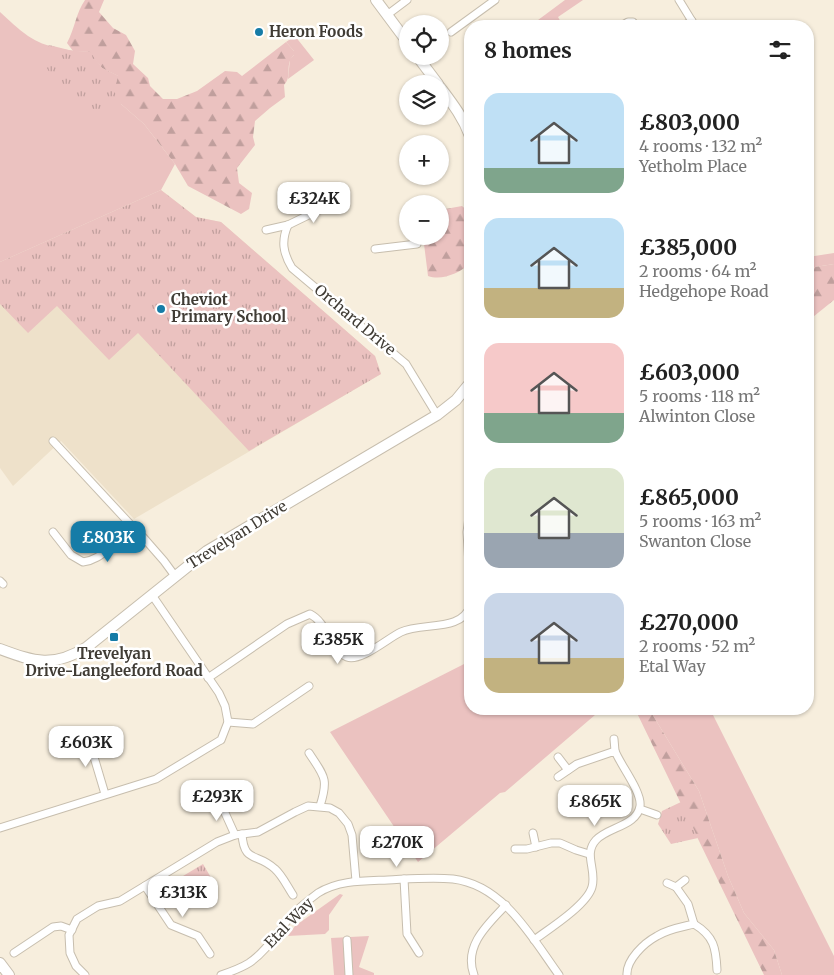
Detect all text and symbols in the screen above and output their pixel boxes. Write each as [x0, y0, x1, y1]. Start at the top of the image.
map controls [399, 15, 449, 245]
button: locate [399, 15, 449, 65]
place label: Heron Foods [269, 22, 363, 41]
marker: Heron Foods [253, 26, 265, 38]
icon: filters [766, 36, 794, 64]
text: 8 homes [484, 37, 572, 64]
button: layers [399, 75, 449, 125]
text: £803,000 [639, 109, 740, 136]
icon: home [524, 113, 584, 173]
button: + [399, 135, 449, 185]
text: 4 rooms · 132 m² [639, 136, 762, 156]
text: Yetholm Place [639, 156, 747, 176]
pin: £324K [279, 182, 349, 224]
text: £324K [288, 188, 340, 208]
button: − [399, 195, 449, 245]
text: £385,000 [639, 234, 737, 261]
icon: home [524, 238, 584, 298]
text: 2 rooms · 64 m² [639, 261, 757, 281]
street label: Orchard Drive [311, 280, 400, 359]
text: Hedgehope Road [639, 281, 769, 301]
place label: Cheviot Primary School [171, 290, 286, 326]
marker: Cheviot Primary School [155, 303, 167, 315]
text: £603,000 [639, 359, 740, 386]
icon: home [524, 363, 584, 423]
text: 5 rooms · 118 m² [639, 386, 760, 406]
text: Alwinton Close [639, 406, 755, 426]
text: £865,000 [639, 484, 739, 511]
icon: home [524, 488, 584, 548]
street label: Trevelyan Drive [183, 496, 290, 573]
text: 5 rooms · 163 m² [639, 511, 761, 531]
pin: £803K [73, 520, 143, 563]
text: £803K [82, 527, 134, 547]
text: Swanton Close [639, 531, 751, 551]
text: £270,000 [639, 609, 739, 636]
icon: home [524, 613, 584, 673]
pin: £385K [303, 622, 373, 665]
text: £385K [312, 629, 364, 649]
marker: Trevelyan Drive-Langleeford Road [108, 631, 120, 643]
text: 2 rooms · 52 m² [639, 636, 755, 656]
place label: Trevelyan Drive-Langleeford Road [25, 644, 203, 680]
text: Etal Way [639, 656, 706, 676]
pin: £603K [51, 726, 121, 768]
text: £603K [60, 732, 112, 752]
pin: £293K [182, 780, 252, 822]
pin: £865K [560, 784, 630, 827]
text: £293K [192, 786, 242, 806]
text: £865K [569, 791, 621, 811]
pin: £270K [362, 826, 432, 868]
text: £270K [371, 832, 423, 852]
pin: £313K [148, 876, 218, 918]
text: £313K [159, 882, 207, 902]
street label: Etal Way [260, 893, 317, 952]

